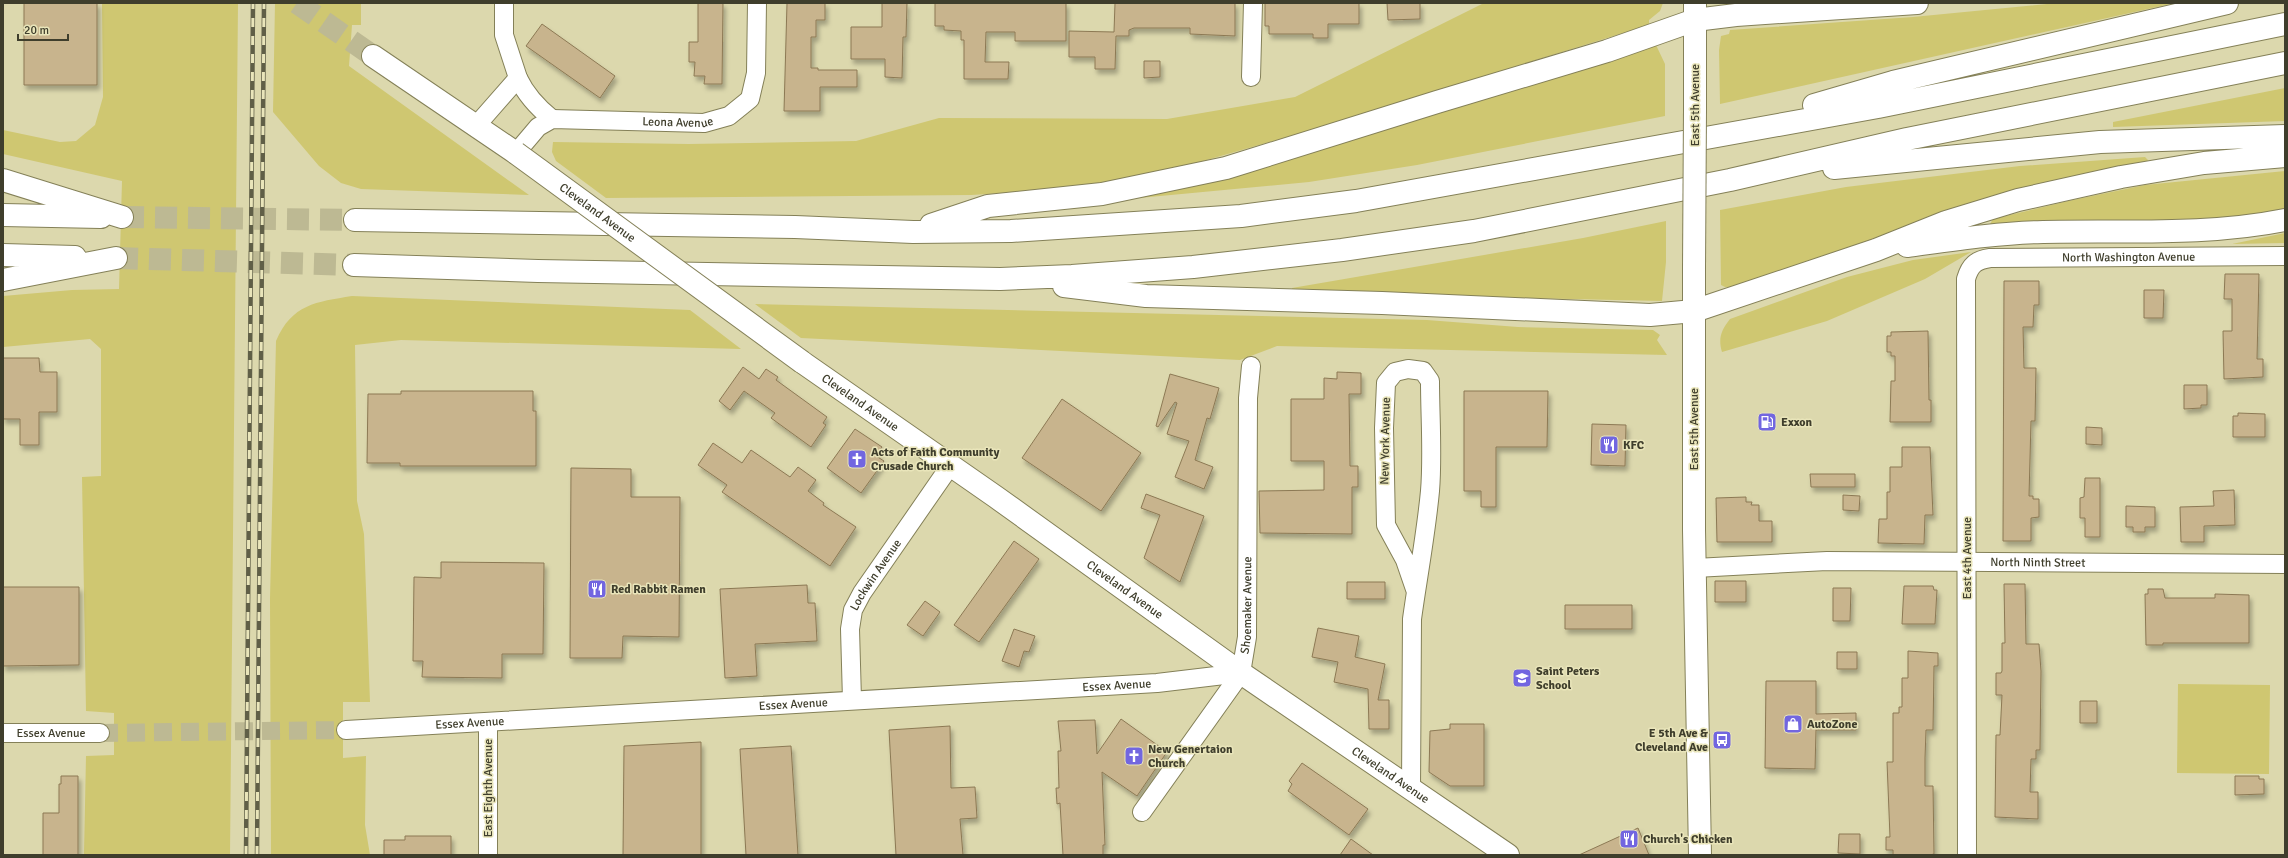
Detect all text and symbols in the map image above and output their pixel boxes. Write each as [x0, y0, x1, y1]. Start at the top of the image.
scale bar [18, 16, 68, 42]
text: 20 m [24, 23, 49, 38]
street label: East 5th Avenue [1688, 64, 1703, 146]
street label: Leona Avenue [642, 114, 715, 132]
street label: Cleveland Avenue [556, 180, 638, 246]
street label: North Washington Avenue [2062, 250, 2195, 266]
street label: Cleveland Avenue [819, 371, 901, 435]
street label: East 5th Avenue [1687, 388, 1702, 470]
street label: New York Avenue [1377, 397, 1394, 485]
fuel station icon: Exxon [1756, 411, 1778, 433]
place label: Exxon [1781, 415, 1813, 430]
restaurant icon: KFC [1598, 434, 1620, 456]
place label: KFC [1623, 438, 1645, 453]
place label: Acts of Faith Community Crusade Church [871, 445, 999, 474]
church icon: Acts of Faith Community Crusade Church [846, 448, 868, 470]
street label: East 4th Avenue [1960, 517, 1975, 599]
street label: Lockwin Avenue [847, 536, 905, 613]
street label: North Ninth Street [1990, 555, 2085, 571]
street label: Shoemaker Avenue [1237, 556, 1255, 655]
street label: Cleveland Avenue [1083, 557, 1166, 622]
restaurant icon: Red Rabbit Ramen [586, 578, 608, 600]
place label: Red Rabbit Ramen [611, 582, 706, 597]
place label: Saint Peters School [1536, 664, 1600, 693]
school or university icon: Saint Peters School [1511, 667, 1533, 689]
street label: Essex Avenue [1082, 676, 1152, 695]
street label: Essex Avenue [758, 695, 828, 714]
shop icon: AutoZone [1782, 713, 1804, 735]
street label: Essex Avenue [435, 714, 505, 733]
place label: AutoZone [1807, 717, 1857, 732]
street label: Essex Avenue [16, 726, 86, 741]
place label: E 5th Ave & Cleveland Ave [1635, 726, 1708, 755]
bus stop icon: E 5th Ave & Cleveland Ave [1711, 729, 1733, 751]
street label: East Eighth Avenue [481, 739, 496, 837]
place label: New Genertaion Church [1148, 742, 1233, 771]
street label: Cleveland Avenue [1349, 744, 1432, 807]
church icon: New Genertaion Church [1123, 745, 1145, 767]
restaurant icon: Church's Chicken [1618, 828, 1640, 850]
place label: Church's Chicken [1643, 832, 1733, 847]

